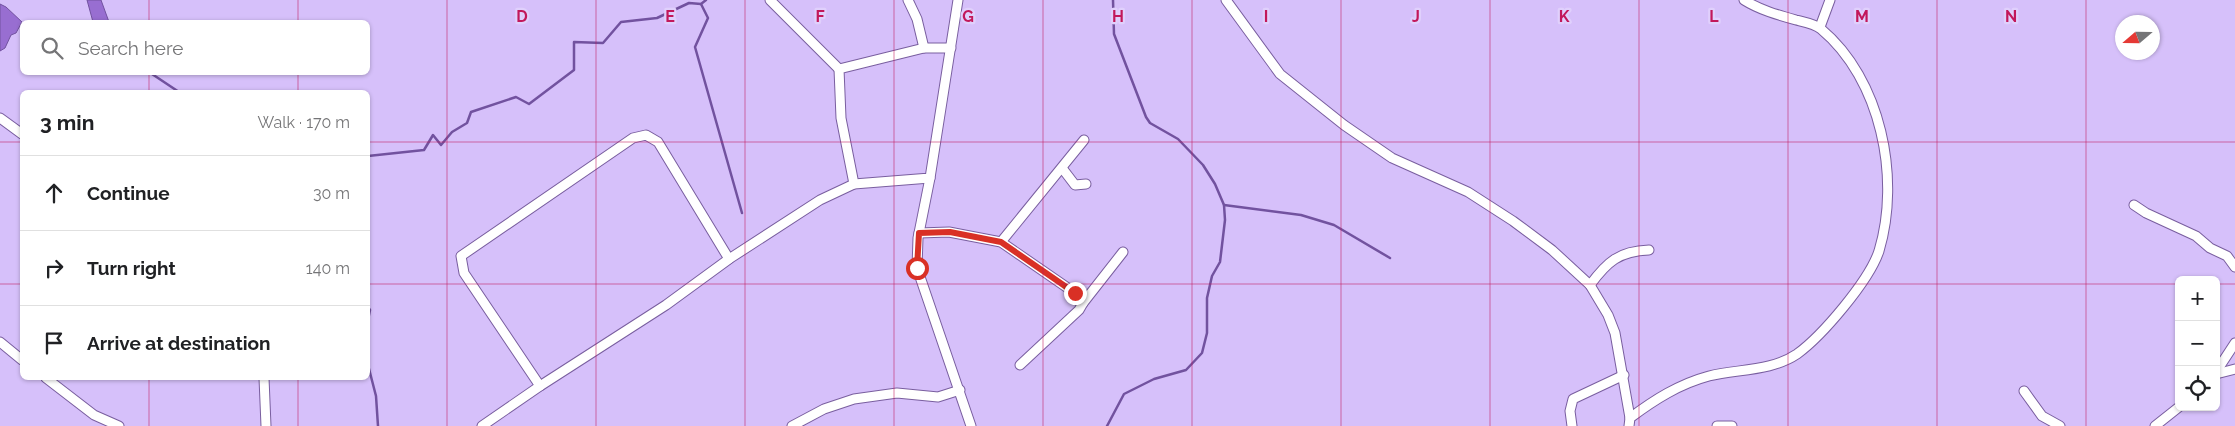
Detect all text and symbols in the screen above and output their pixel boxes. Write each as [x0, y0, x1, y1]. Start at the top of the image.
text: D [516, 7, 528, 26]
text: E [665, 7, 675, 26]
text: F [815, 7, 825, 26]
text: G [962, 7, 974, 26]
text: H [1112, 7, 1124, 26]
text: I [1264, 7, 1268, 26]
text: J [1412, 7, 1420, 26]
text: K [1559, 7, 1570, 26]
text: L [1709, 7, 1719, 26]
text: M [1855, 7, 1869, 26]
text: N [2005, 7, 2017, 26]
north arrow [2115, 15, 2160, 60]
search box [20, 20, 370, 75]
icon: search [38, 34, 66, 62]
text: Search here [78, 37, 184, 59]
text: 3 min [40, 110, 94, 135]
text: Walk · 170 m [258, 113, 350, 132]
icon: ahead [40, 179, 68, 207]
text: Continue [87, 182, 170, 204]
text: 30 m [313, 184, 350, 203]
icon: right [40, 254, 68, 282]
text: Turn right [87, 257, 176, 279]
route start [906, 257, 929, 280]
text: 140 m [306, 259, 350, 278]
map controls [2175, 276, 2220, 411]
button: + [2175, 276, 2220, 321]
route end [1064, 282, 1087, 305]
button: − [2175, 321, 2220, 366]
icon: arrive [40, 329, 68, 357]
text: Arrive at destination [87, 332, 271, 354]
button: locate [2175, 366, 2220, 411]

